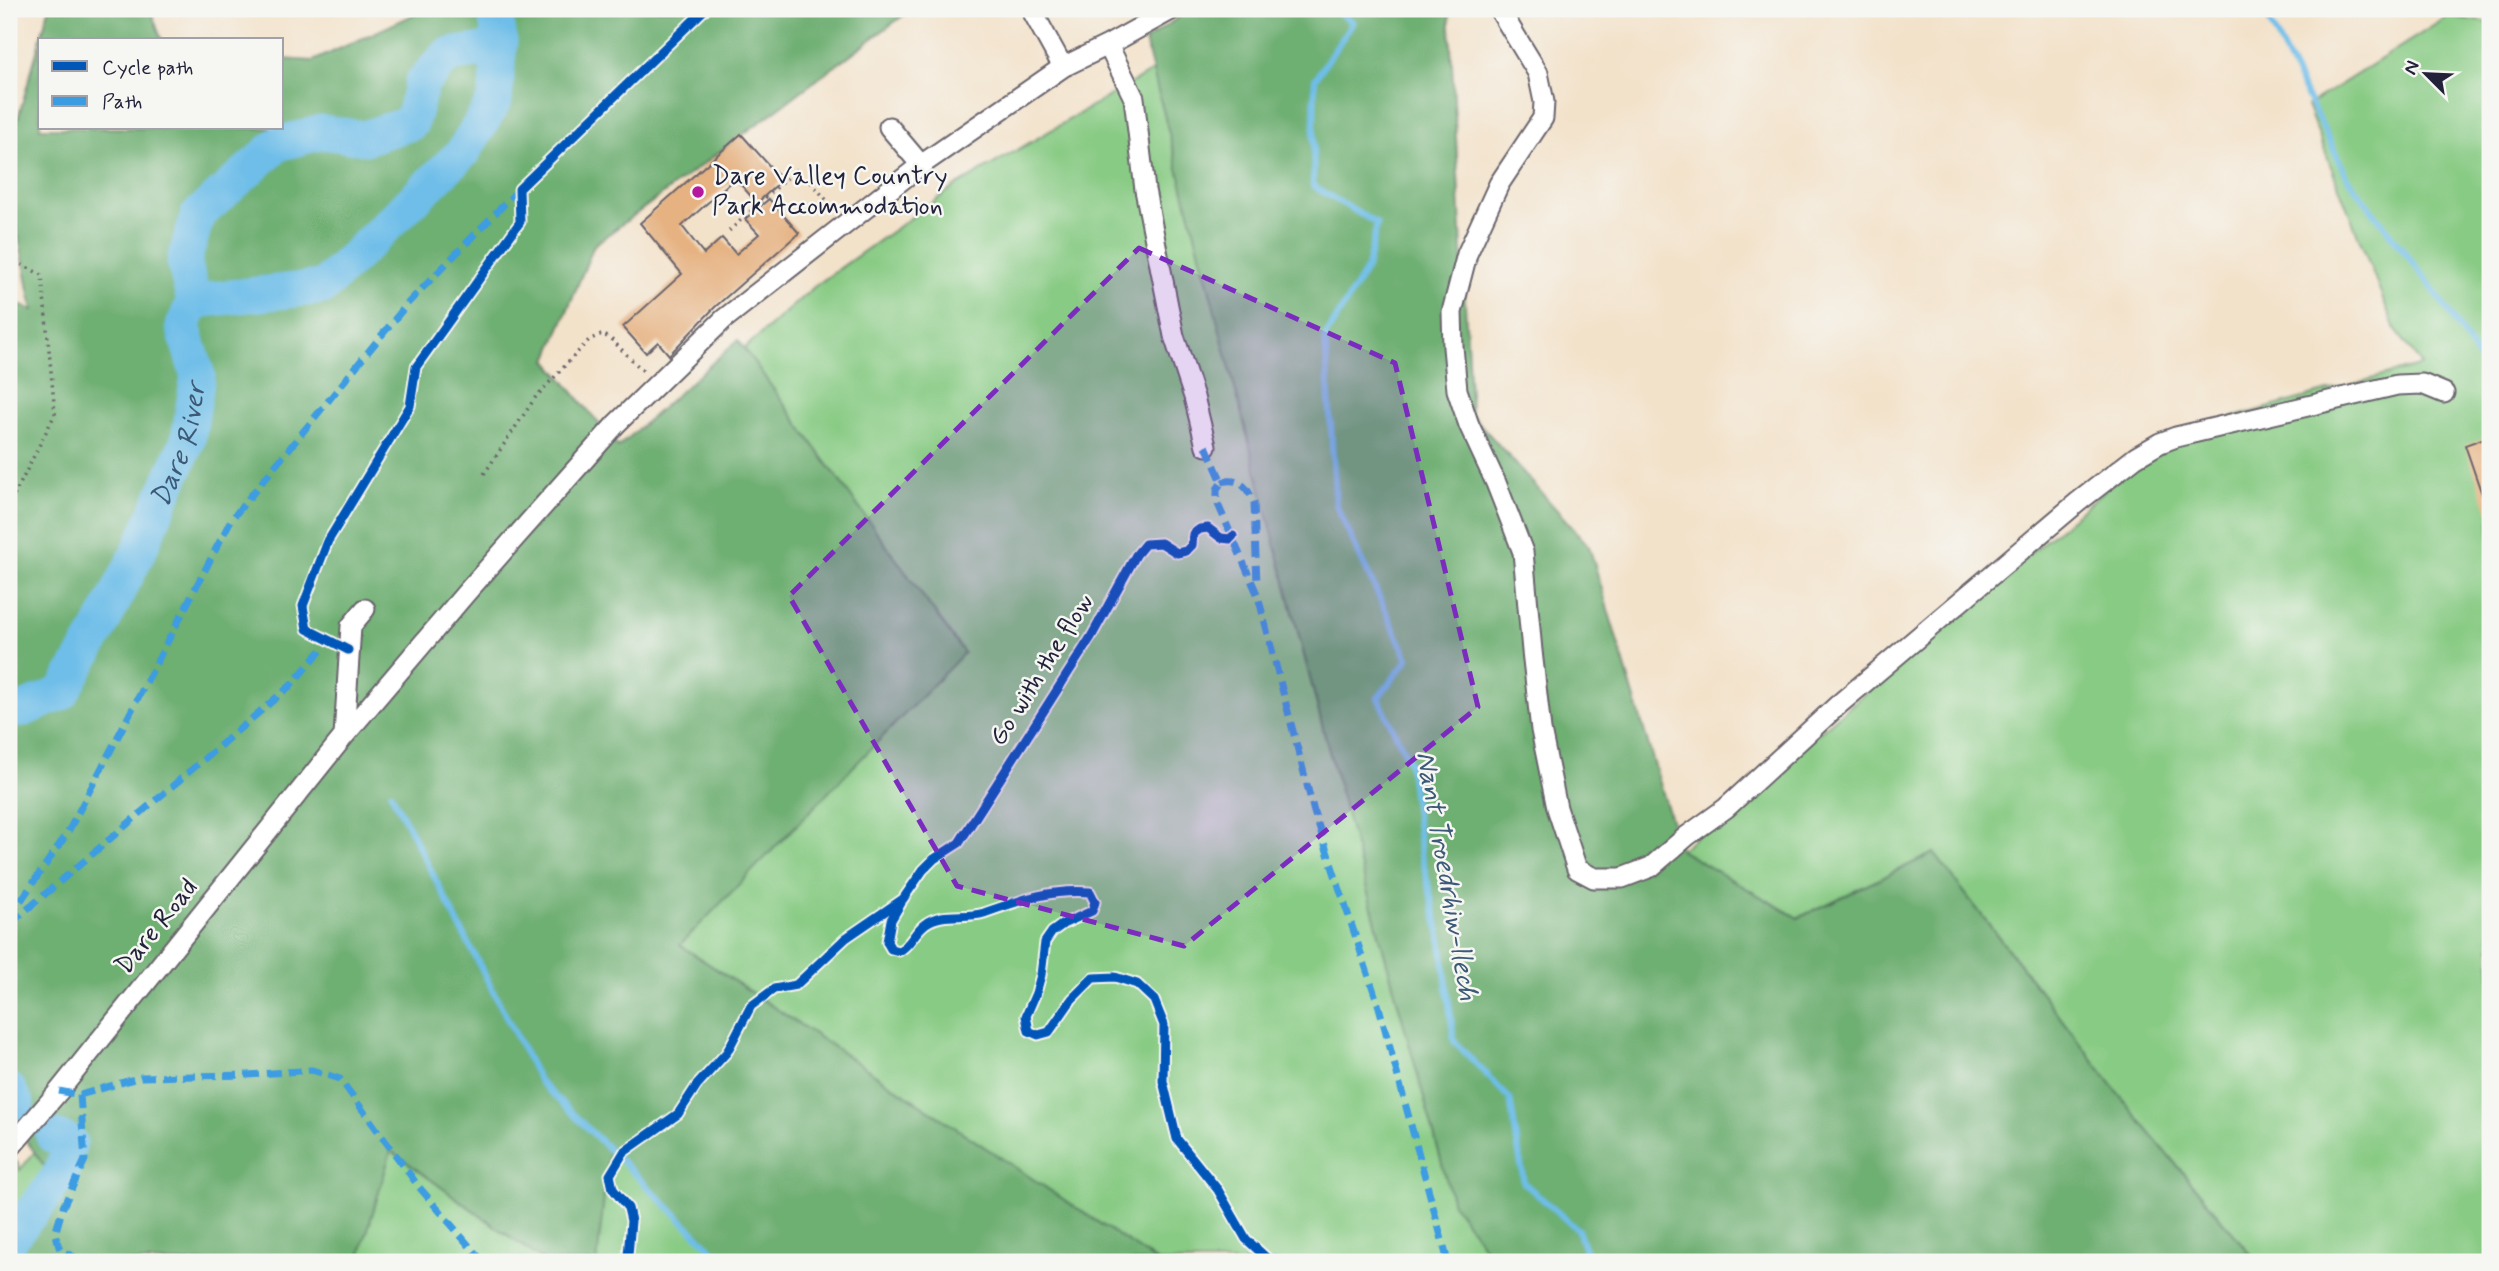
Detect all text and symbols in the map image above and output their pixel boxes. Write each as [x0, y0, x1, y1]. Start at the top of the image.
legend [38, 38, 284, 130]
north arrow [2390, 38, 2460, 108]
text: Cycle path [102, 54, 193, 82]
text: N [2398, 57, 2426, 79]
text: Path [102, 88, 142, 116]
place label: Dare Valley Country Park Accommodation [712, 160, 948, 224]
marker: Dare Valley Country Park Accommodation [690, 184, 706, 200]
water label: Dare River [142, 377, 216, 513]
street label: Go with the flow [982, 587, 1102, 753]
water label: Nant Troedrhiw-llech [1406, 749, 1486, 1003]
street label: Dare Road [108, 872, 206, 982]

